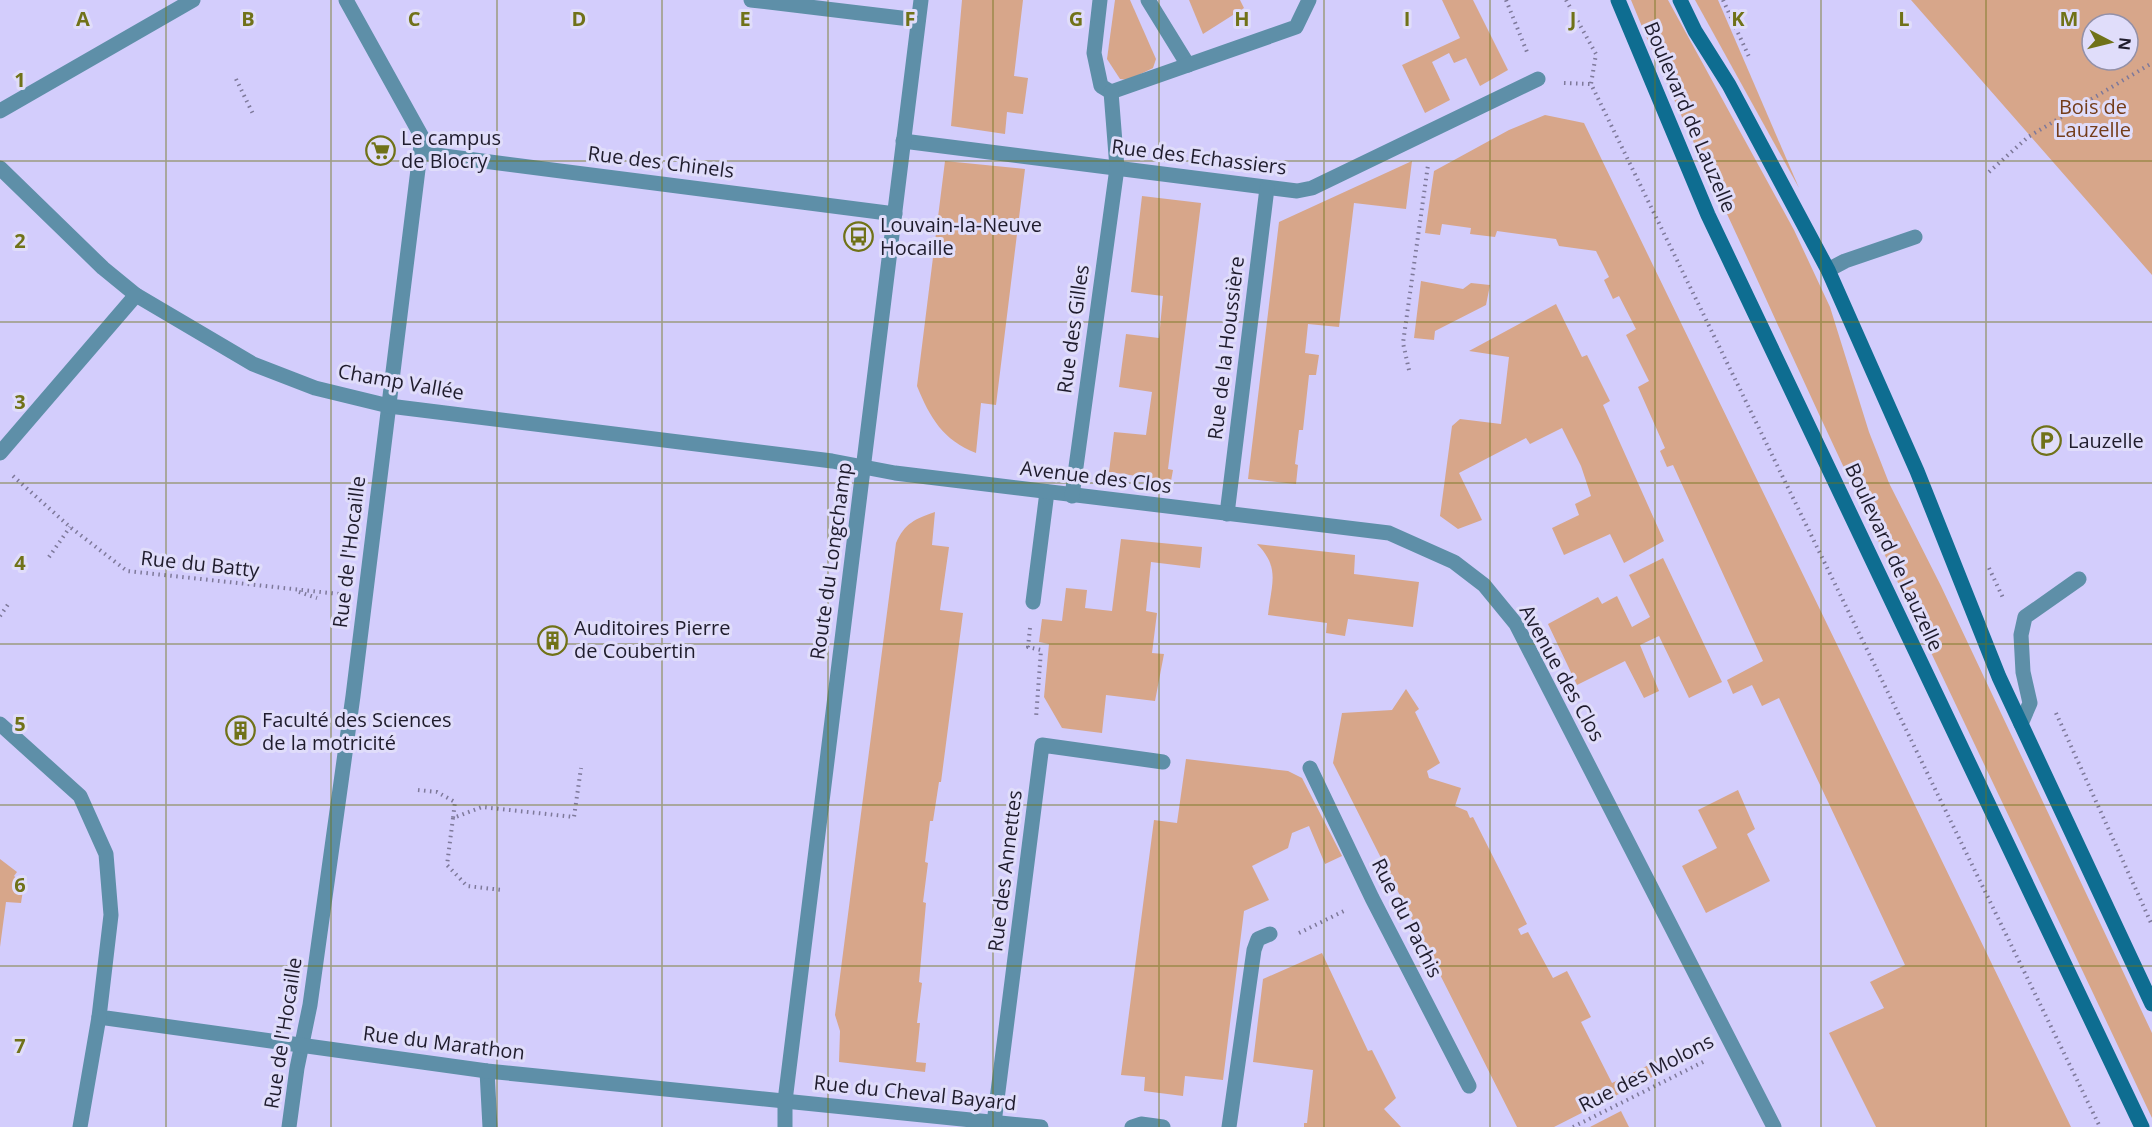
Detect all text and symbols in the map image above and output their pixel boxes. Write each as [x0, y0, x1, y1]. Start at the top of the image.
text: A [76, 5, 90, 32]
text: B [241, 5, 255, 32]
text: C [408, 5, 421, 32]
text: D [572, 5, 586, 32]
text: E [739, 5, 751, 32]
text: F [905, 5, 915, 32]
text: G [1069, 5, 1083, 32]
text: H [1234, 5, 1250, 32]
text: I [1404, 5, 1410, 32]
text: J [1568, 5, 1576, 32]
text: K [1731, 5, 1745, 32]
text: L [1898, 5, 1910, 32]
text: M [2060, 5, 2078, 32]
north arrow [2080, 12, 2140, 72]
street label: Boulevard de Lauzelle [1638, 17, 1743, 216]
text: N [2113, 36, 2137, 52]
text: 1 [14, 66, 26, 93]
park label: Bois de Lauzelle [2055, 93, 2131, 143]
place label: Le campus de Blocry [401, 124, 501, 174]
street label: Rue des Echassiers [1110, 132, 1288, 181]
supermarket icon: Le campus de Blocry [364, 134, 396, 166]
street label: Rue des Chinels [586, 139, 736, 184]
place label: Louvain-la-Neuve Hocaille [880, 211, 1042, 261]
bus stop icon: Louvain-la-Neuve Hocaille [843, 220, 875, 252]
text: 2 [14, 227, 26, 254]
street label: Rue de la Houssière [1201, 255, 1250, 441]
street label: Rue des Gilles [1050, 263, 1095, 395]
street label: Champ Vallée [336, 357, 466, 406]
text: 3 [14, 388, 26, 415]
parking icon: Lauzelle [2031, 425, 2063, 457]
place label: Lauzelle [2068, 427, 2144, 454]
street label: Avenue des Clos [1019, 454, 1173, 499]
street label: Boulevard de Lauzelle [1839, 458, 1950, 655]
street label: Route du Longchamp [803, 460, 858, 661]
street label: Rue de l'Hocaille [326, 474, 371, 630]
street label: Rue du Batty [139, 544, 262, 583]
text: 4 [14, 549, 26, 576]
street label: Avenue des Clos [1514, 600, 1611, 746]
place label: Auditoires Pierre de Coubertin [574, 614, 730, 664]
building icon: Auditoires Pierre de Coubertin [537, 624, 569, 656]
place label: Faculté des Sciences de la motricité [262, 706, 452, 756]
text: 5 [14, 710, 26, 737]
building icon: Faculté des Sciences de la motricité [225, 715, 257, 747]
street label: Rue des Annettes [981, 789, 1028, 953]
street label: Rue du Pachis [1366, 854, 1449, 982]
text: 6 [14, 871, 26, 898]
street label: Rue de l'Hocaille [257, 955, 308, 1111]
street label: Rue du Marathon [362, 1019, 527, 1066]
street label: Rue des Molons [1574, 1027, 1718, 1118]
text: 7 [14, 1032, 26, 1059]
street label: Rue du Cheval Bayard [812, 1068, 1018, 1117]

